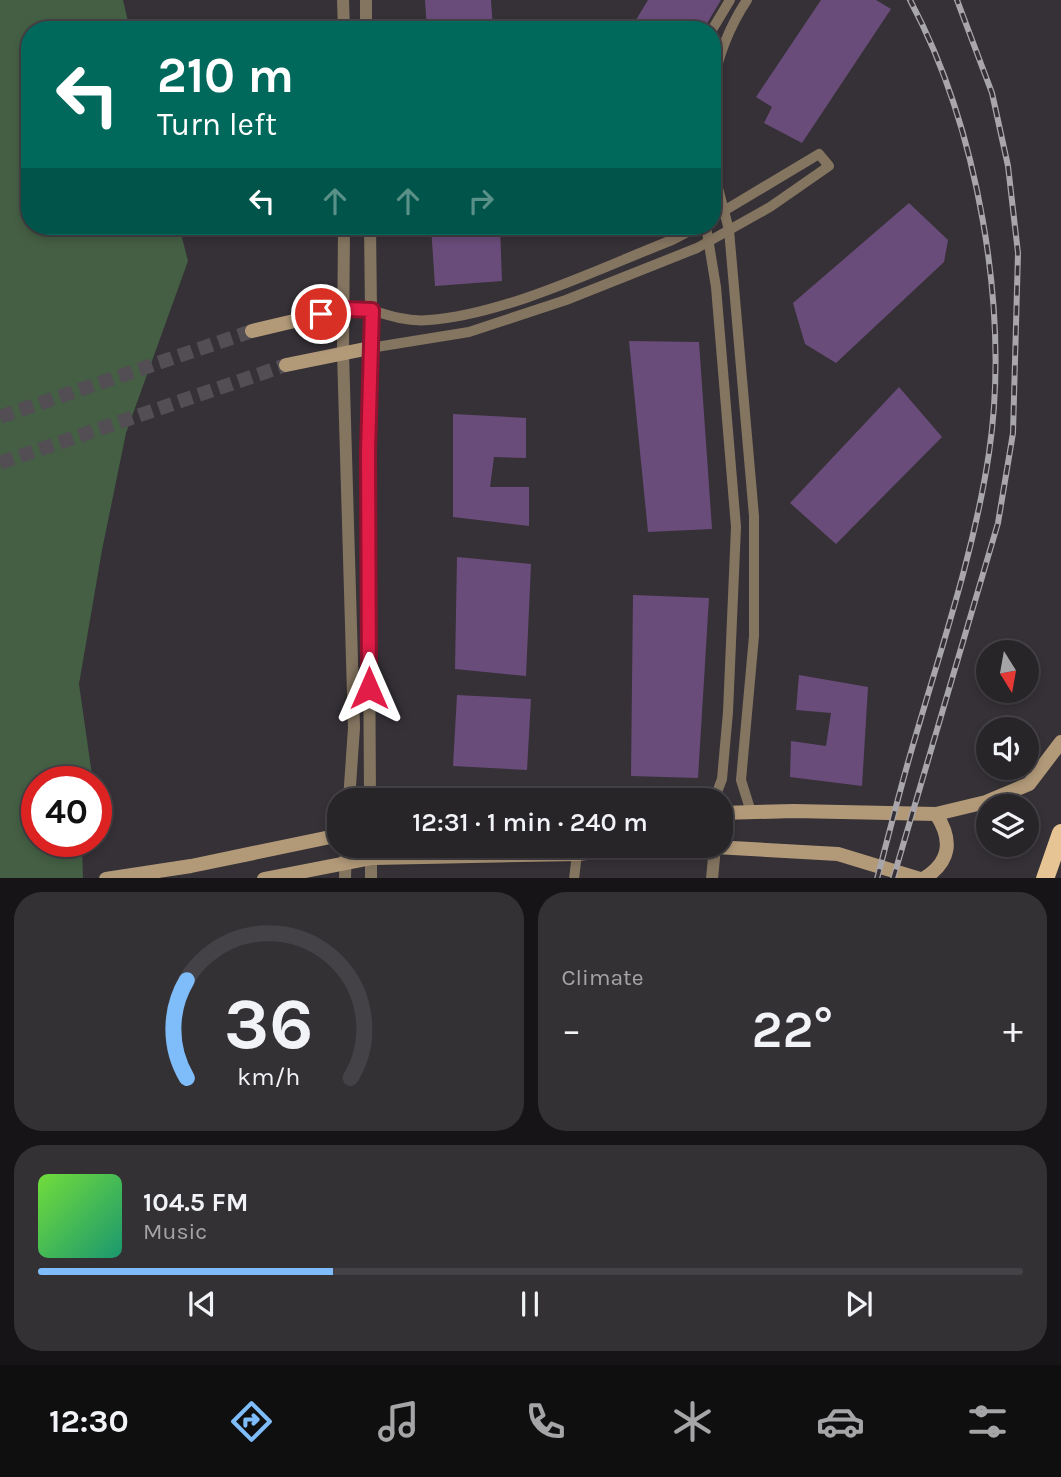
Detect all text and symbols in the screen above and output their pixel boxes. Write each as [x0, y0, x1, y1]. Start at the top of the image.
text: 210 m [157, 47, 294, 104]
icon: left [42, 49, 133, 140]
text: Turn left [157, 106, 277, 143]
icon: left [243, 182, 281, 220]
icon: ahead [316, 182, 354, 220]
icon: ahead [389, 182, 427, 220]
icon: right [462, 182, 500, 220]
pin [291, 284, 351, 344]
icon: arrive [302, 295, 340, 333]
north arrow [976, 640, 1040, 704]
map controls [976, 640, 1039, 857]
position arrow [332, 651, 406, 725]
button: sound [976, 717, 1039, 780]
speed limit sign: 40 [21, 766, 112, 857]
button: layers [976, 794, 1039, 857]
text: 12:31 · 1 min · 240 m [412, 807, 648, 838]
text: Climate [562, 964, 644, 991]
text: 36 [224, 981, 313, 1066]
text: 22° [751, 999, 833, 1060]
text: − [562, 1008, 581, 1053]
text: + [1003, 1008, 1023, 1053]
text: km/h [237, 1061, 300, 1090]
text: 104.5 FM [143, 1187, 248, 1218]
text: Music [143, 1218, 207, 1245]
icon: previous [183, 1285, 221, 1323]
icon: pause [511, 1285, 549, 1323]
icon: next [840, 1285, 878, 1323]
icon: directions [227, 1397, 276, 1446]
icon: music [374, 1397, 423, 1446]
icon: phone [521, 1397, 570, 1446]
icon: climate [668, 1397, 717, 1446]
icon: car [816, 1397, 865, 1446]
icon: filters [963, 1397, 1012, 1446]
text: 12:30 [49, 1403, 129, 1440]

